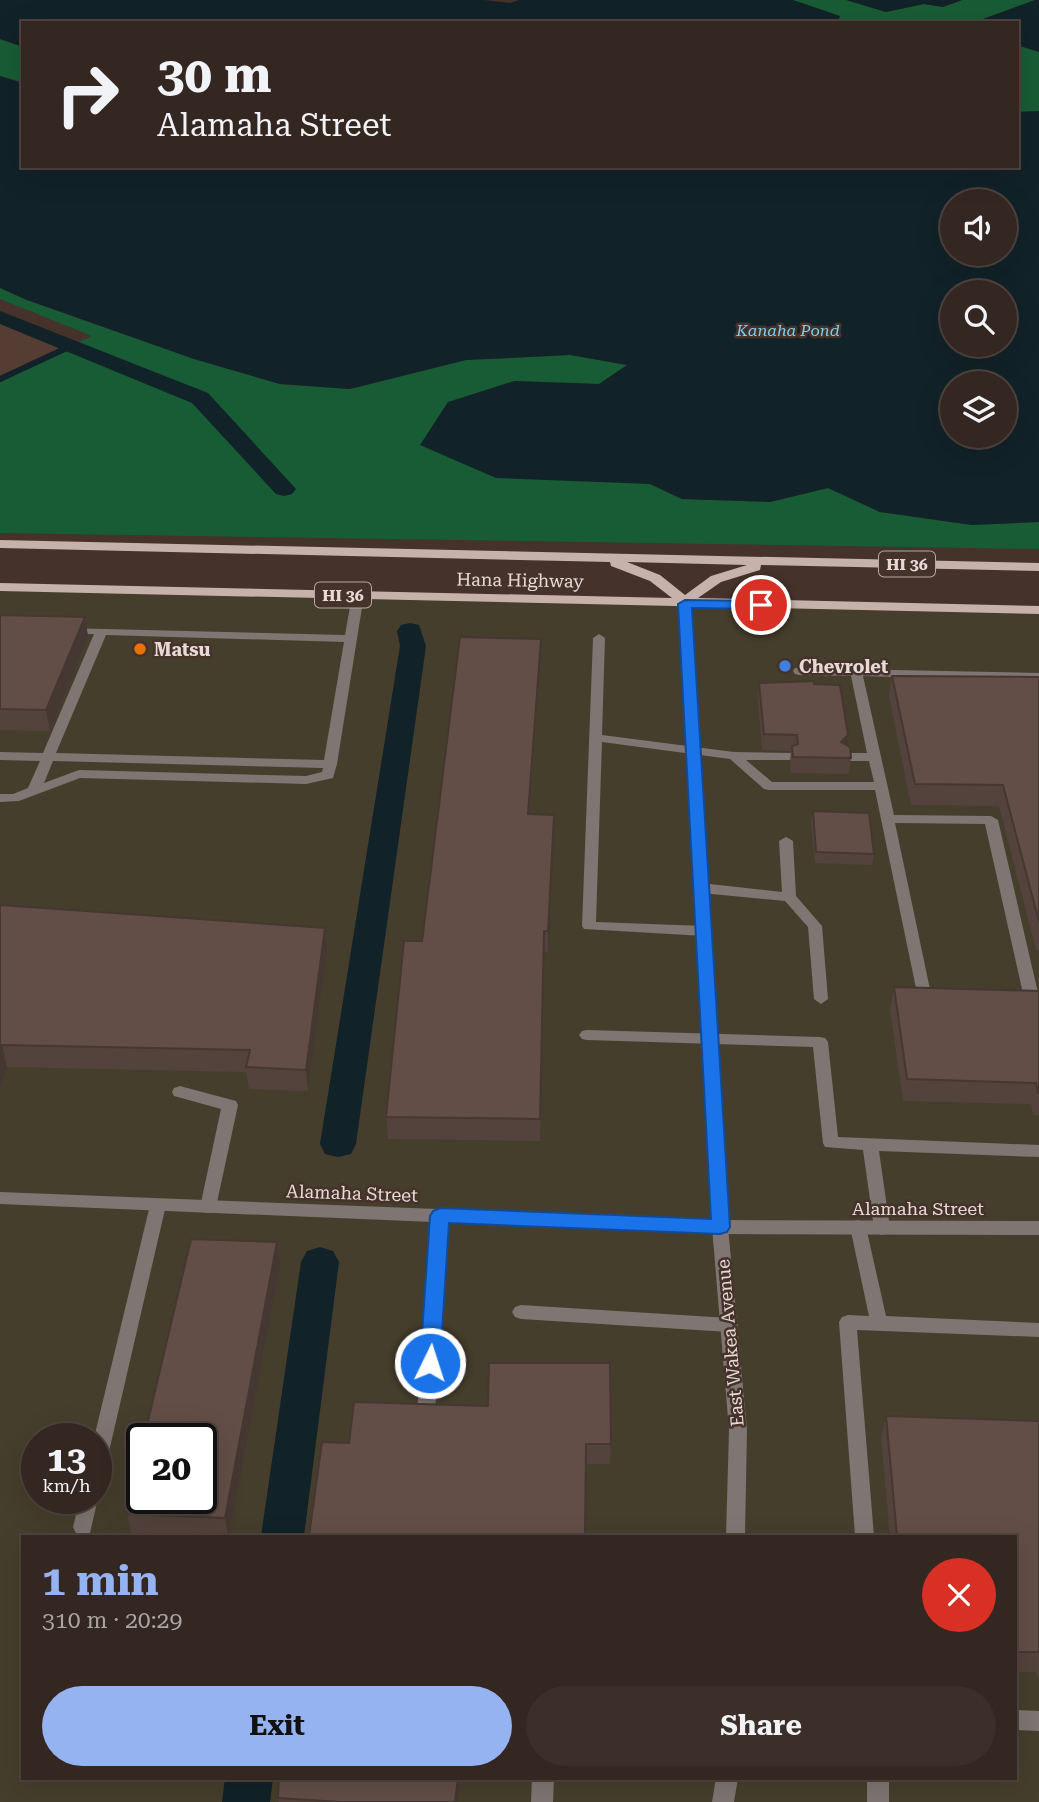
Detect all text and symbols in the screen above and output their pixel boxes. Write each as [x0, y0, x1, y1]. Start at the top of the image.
text: 30 m [157, 47, 272, 104]
icon: right [42, 49, 133, 140]
text: Alamaha Street [157, 106, 392, 144]
map controls [940, 189, 1017, 448]
button: sound [940, 189, 1017, 266]
button: search [940, 280, 1017, 357]
water label: Kanaha Pond [735, 321, 840, 340]
button: layers [940, 371, 1017, 448]
road number: HI 36 [879, 552, 935, 576]
street label: Hana Highway [456, 568, 584, 592]
pin [731, 575, 791, 635]
road number: HI 36 [315, 582, 371, 608]
icon: arrive [742, 586, 780, 624]
place label: Matsu [154, 639, 211, 660]
marker: Matsu [132, 641, 148, 657]
place label: Chevrolet [799, 656, 888, 677]
marker: Chevrolet [777, 658, 793, 674]
street label: Alamaha Street [286, 1180, 419, 1206]
street label: Alamaha Street [852, 1198, 984, 1219]
street label: East Wakea Avenue [712, 1258, 748, 1428]
position arrow [393, 1326, 467, 1400]
speed limit sign: 20 [126, 1423, 217, 1514]
text: 13 [47, 1439, 86, 1480]
text: km/h [42, 1475, 91, 1496]
text: 1 min [42, 1556, 159, 1605]
button: close [922, 1558, 996, 1632]
text: 310 m · 20:29 [42, 1607, 182, 1634]
button: Exit [42, 1686, 512, 1766]
button: Share [526, 1686, 996, 1766]

